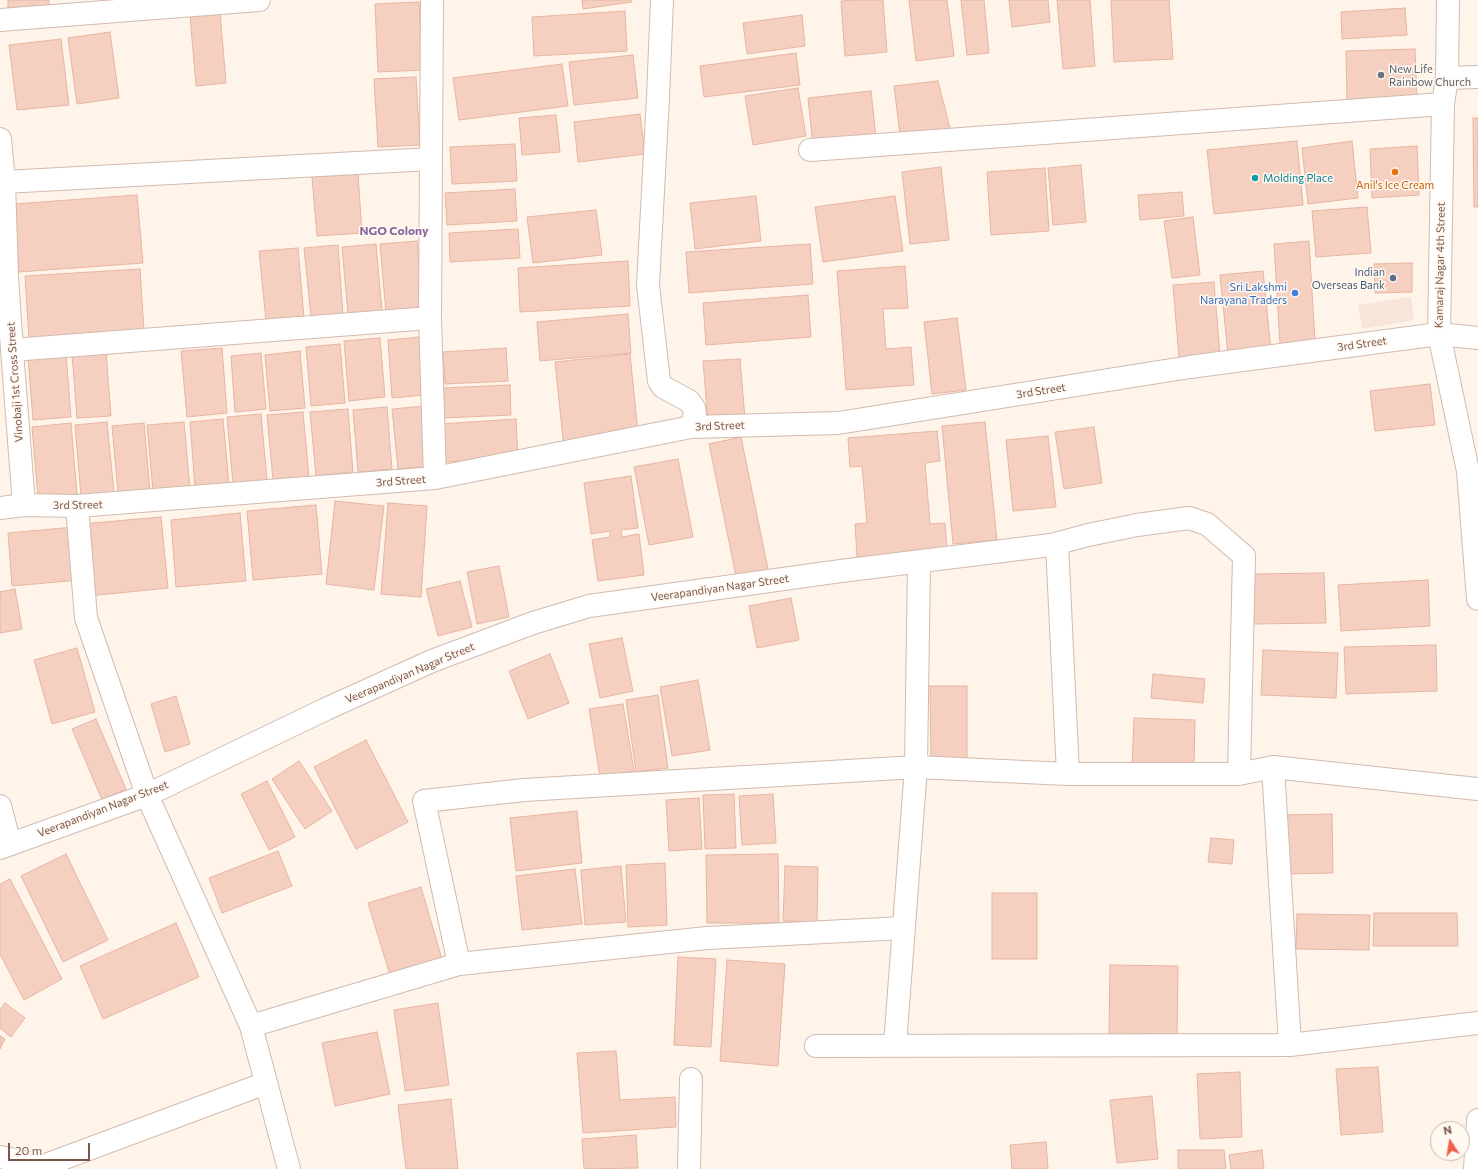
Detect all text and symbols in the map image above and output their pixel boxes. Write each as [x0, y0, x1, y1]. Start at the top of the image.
place label: New Life Rainbow Church [1389, 62, 1471, 88]
marker: New Life Rainbow Church [1376, 70, 1386, 80]
marker: Anil's Ice Cream [1390, 167, 1400, 177]
place label: Molding Place [1263, 171, 1333, 185]
marker: Molding Place [1250, 173, 1260, 183]
place label: Anil's Ice Cream [1356, 178, 1434, 192]
street label: Kamaraj Nagar 4th Street [1432, 202, 1448, 328]
district label: NGO Colony [360, 224, 428, 238]
place label: Indian Overseas Bank [1312, 265, 1385, 291]
marker: Indian Overseas Bank [1388, 273, 1398, 283]
place label: Sri Lakshmi Narayana Traders [1200, 280, 1287, 306]
marker: Sri Lakshmi Narayana Traders [1290, 288, 1300, 298]
street label: Vinobaji 1st Cross Street [4, 321, 26, 443]
street label: 3rd Street [1336, 334, 1388, 354]
street label: 3rd Street [1015, 381, 1067, 401]
street label: 3rd Street [695, 419, 745, 433]
street label: 3rd Street [376, 473, 426, 489]
street label: 3rd Street [53, 498, 103, 512]
street label: Veerapandiyan Nagar Street [650, 572, 790, 604]
street label: Veerapandiyan Nagar Street [343, 640, 477, 706]
street label: Veerapandiyan Nagar Street [36, 778, 170, 840]
north arrow [1430, 1121, 1470, 1161]
text: N [1442, 1123, 1453, 1137]
scale bar [10, 1135, 92, 1161]
text: 20 m [15, 1143, 42, 1157]

